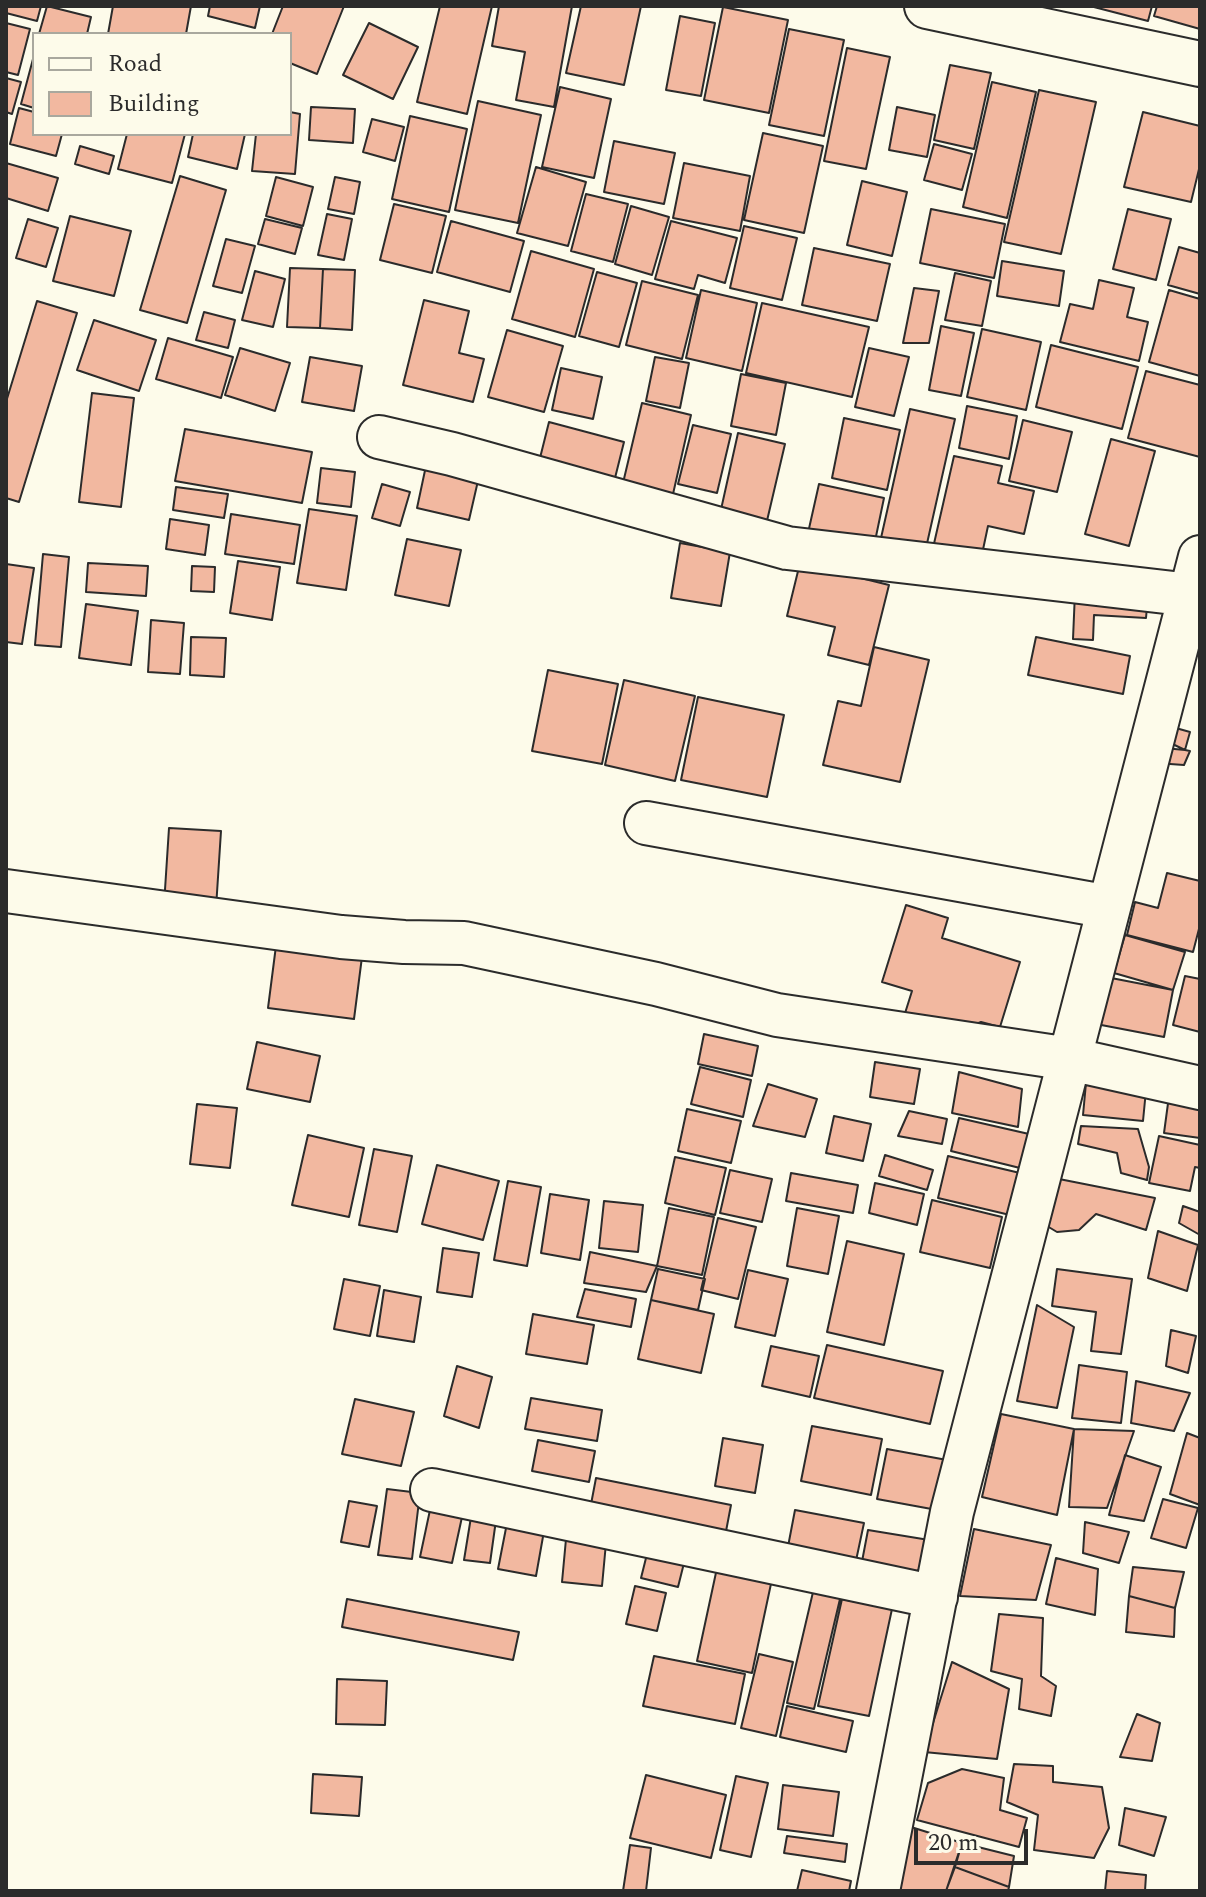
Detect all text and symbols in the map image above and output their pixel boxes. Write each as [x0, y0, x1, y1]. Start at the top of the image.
legend [32, 32, 292, 136]
text: Road [108, 46, 162, 82]
text: Building [108, 86, 200, 122]
scale bar [918, 1813, 1032, 1863]
text: 20 m [928, 1825, 979, 1861]

